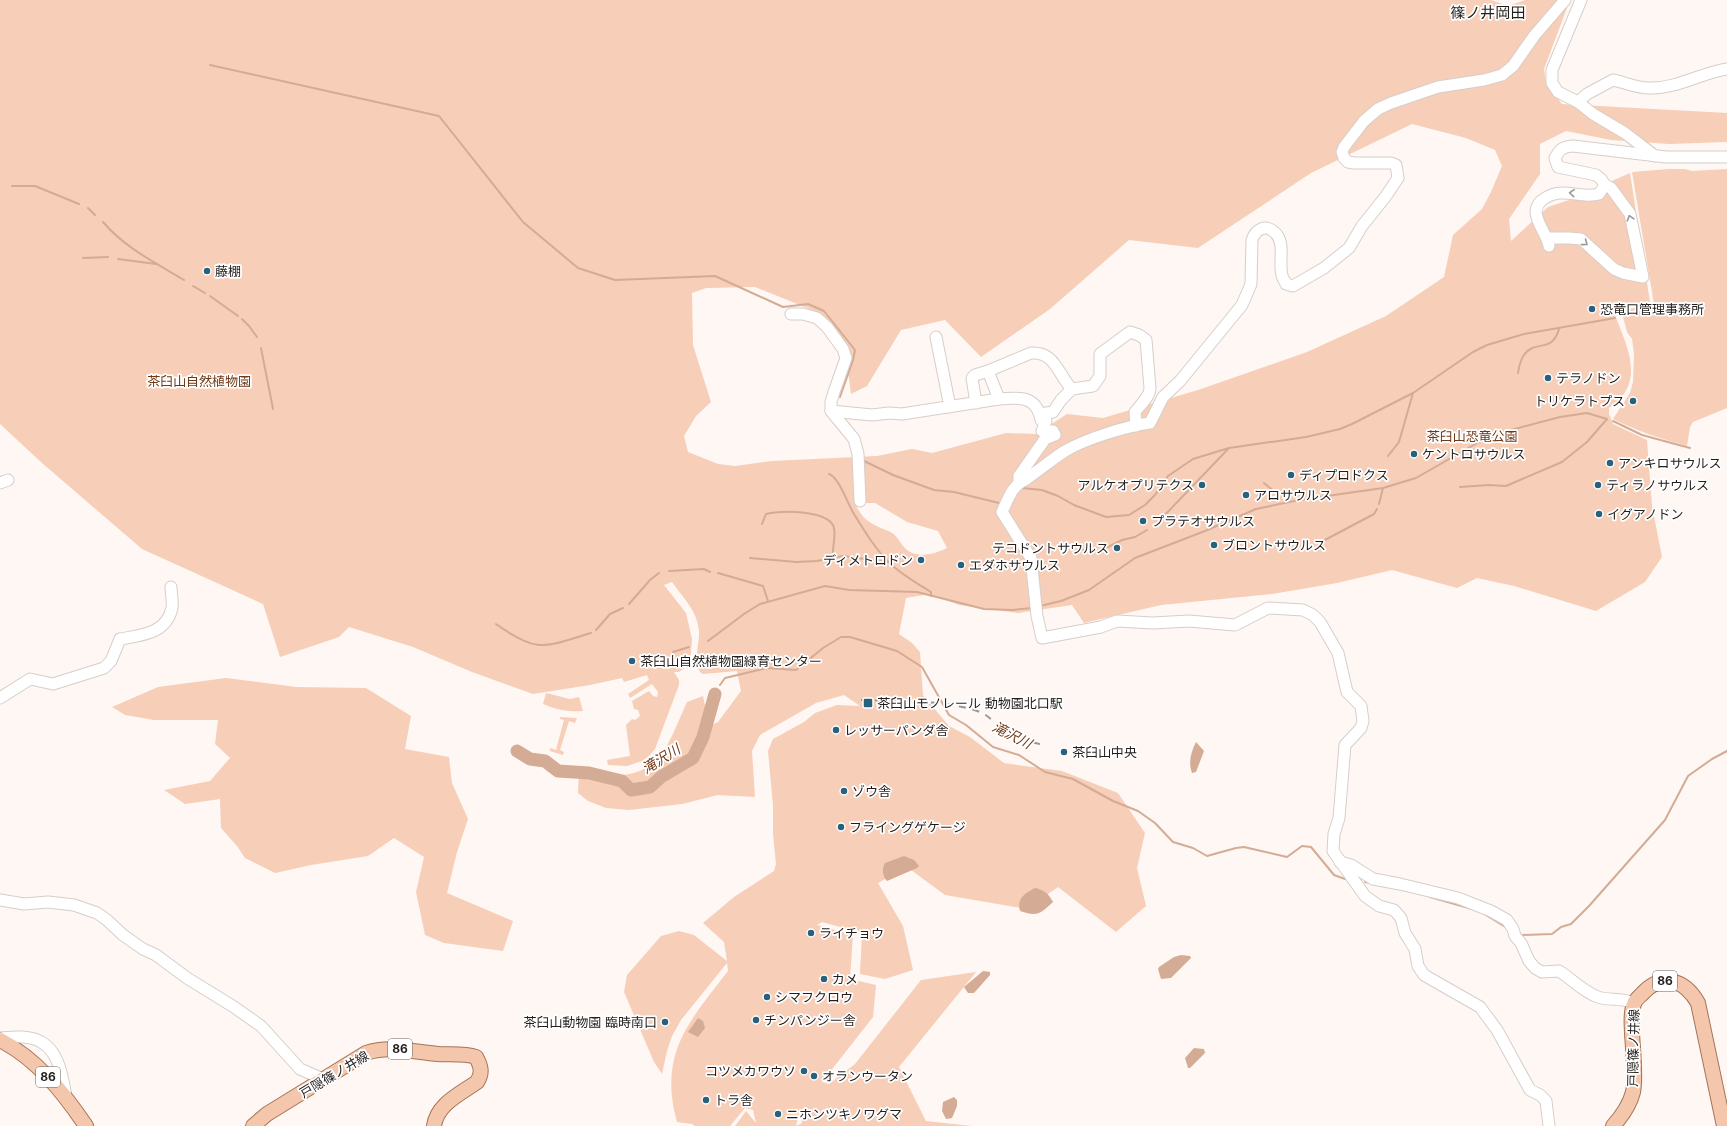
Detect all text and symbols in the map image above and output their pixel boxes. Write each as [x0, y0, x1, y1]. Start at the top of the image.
district label: 篠ノ井岡田 [1450, 3, 1526, 22]
one-way arrow [1568, 189, 1575, 198]
one-way arrow [1626, 215, 1635, 222]
one-way arrow [1580, 238, 1587, 245]
place label: 藤棚 [215, 263, 241, 279]
marker: 藤棚 [202, 266, 212, 276]
place label: 恐竜口管理事務所 [1600, 301, 1704, 317]
marker: 恐竜口管理事務所 [1587, 304, 1597, 314]
place label: テラノドン [1556, 370, 1621, 386]
park label: 茶臼山自然植物園 [147, 373, 251, 389]
marker: テラノドン [1543, 373, 1553, 383]
place label: トリケラトプス [1534, 393, 1625, 409]
marker: トリケラトプス [1628, 396, 1638, 406]
park label: 茶臼山恐竜公園 [1426, 428, 1518, 444]
place label: ケントロサウルス [1422, 446, 1526, 462]
marker: ケントロサウルス [1409, 449, 1419, 459]
place label: アンキロサウルス [1618, 455, 1721, 471]
marker: アンキロサウルス [1605, 458, 1615, 468]
place label: ディプロドクス [1299, 467, 1389, 483]
marker: ディプロドクス [1286, 470, 1296, 480]
place label: アルケオプリテクス [1078, 477, 1194, 493]
place label: ティラノサウルス [1606, 477, 1709, 493]
marker: アルケオプリテクス [1197, 480, 1207, 490]
marker: ティラノサウルス [1593, 480, 1603, 490]
place label: アロサウルス [1254, 487, 1332, 503]
marker: アロサウルス [1241, 490, 1251, 500]
place label: イグアノドン [1607, 506, 1684, 522]
marker: イグアノドン [1594, 509, 1604, 519]
place label: プラテオサウルス [1151, 513, 1255, 529]
marker: プラテオサウルス [1138, 516, 1148, 526]
place label: ブロントサウルス [1222, 537, 1326, 553]
place label: テコドントサウルス [992, 540, 1109, 556]
marker: ブロントサウルス [1209, 540, 1219, 550]
marker: テコドントサウルス [1112, 543, 1122, 553]
place label: ディメトロドン [823, 552, 913, 568]
marker: ディメトロドン [916, 555, 926, 565]
place label: エダホサウルス [969, 557, 1060, 573]
marker: エダホサウルス [956, 560, 966, 570]
place label: 茶臼山自然植物園緑育センター [640, 653, 822, 669]
marker: 茶臼山自然植物園緑育センター [627, 656, 637, 666]
place label: 茶臼山モノレール 動物園北口駅 [877, 695, 1063, 711]
marker: 茶臼山モノレール 動物園北口駅 [862, 697, 874, 709]
water label: 滝沢川 [990, 717, 1037, 753]
place label: レッサーパンダ舎 [844, 722, 949, 738]
marker: レッサーパンダ舎 [831, 725, 841, 735]
water label: 滝沢川 [638, 739, 685, 777]
place label: 茶臼山中央 [1072, 744, 1137, 760]
marker: 茶臼山中央 [1059, 747, 1069, 757]
place label: ゾウ舎 [852, 783, 891, 799]
marker: ゾウ舎 [839, 786, 849, 796]
place label: フライングゲケージ [849, 819, 966, 835]
marker: フライングゲケージ [836, 822, 846, 832]
place label: ライチョウ [819, 925, 884, 941]
marker: ライチョウ [806, 928, 816, 938]
place label: カメ [832, 971, 858, 987]
road number: 86 [1653, 971, 1677, 991]
marker: カメ [819, 974, 829, 984]
place label: シマフクロウ [775, 989, 853, 1005]
marker: シマフクロウ [762, 992, 772, 1002]
street label: 戸隠篠ノ井線 [1624, 1009, 1642, 1087]
place label: チンパンジー舎 [764, 1012, 856, 1028]
place label: 茶臼山動物園 臨時南口 [523, 1014, 657, 1030]
marker: チンパンジー舎 [751, 1015, 761, 1025]
marker: 茶臼山動物園 臨時南口 [660, 1017, 670, 1027]
road number: 86 [388, 1039, 412, 1059]
street label: 戸隠篠ノ井線 [296, 1047, 372, 1101]
place label: コツメカワウソ [705, 1063, 796, 1079]
marker: コツメカワウソ [799, 1066, 809, 1076]
road number: 86 [36, 1067, 60, 1087]
place label: オランウータン [822, 1068, 913, 1084]
marker: オランウータン [809, 1071, 819, 1081]
place label: トラ舎 [714, 1092, 753, 1108]
marker: トラ舎 [701, 1095, 711, 1105]
place label: ニホンツキノワグマ [786, 1106, 902, 1122]
marker: ニホンツキノワグマ [773, 1109, 783, 1119]

